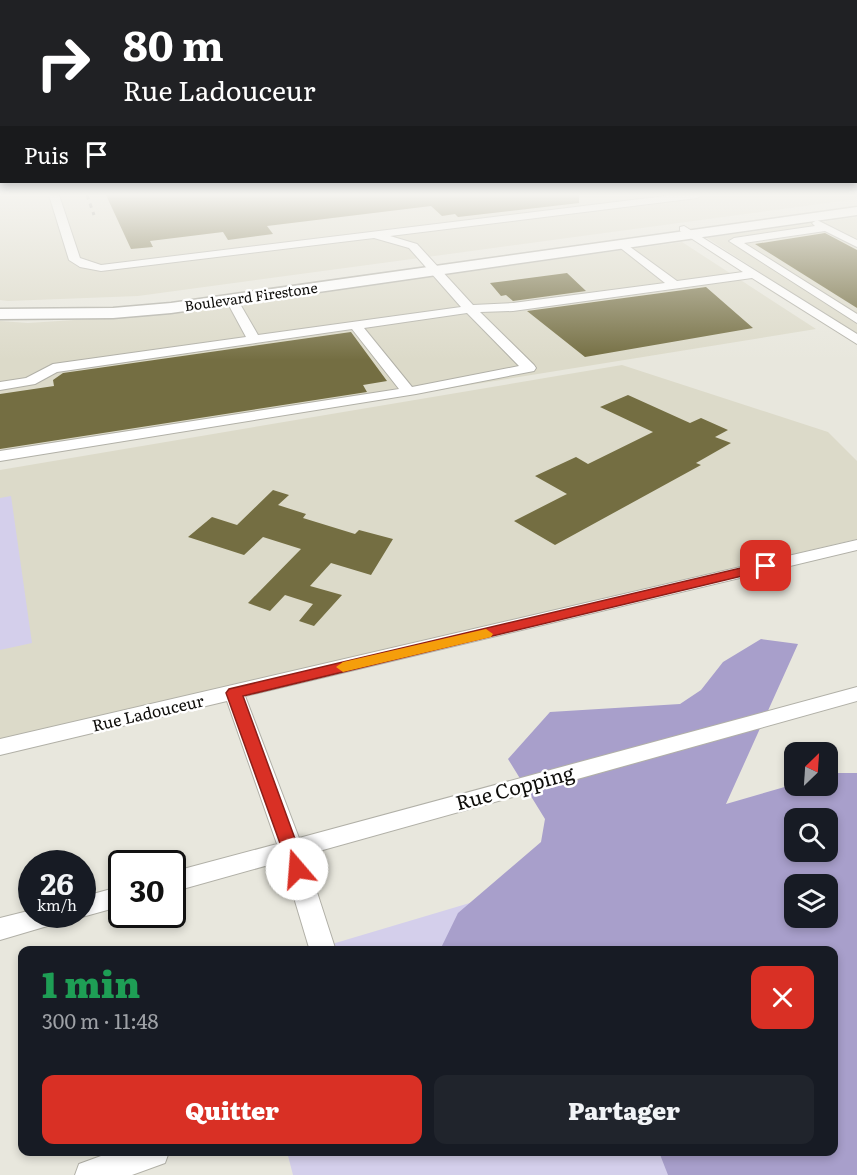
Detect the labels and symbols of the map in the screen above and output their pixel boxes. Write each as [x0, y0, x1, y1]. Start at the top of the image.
street label: Boulevard Firestone [183, 277, 319, 315]
pin [740, 540, 791, 591]
street label: Rue Ladouceur [89, 687, 207, 737]
north arrow [784, 742, 838, 796]
street label: Rue Copping [452, 756, 578, 816]
position arrow [265, 837, 329, 901]
speed limit sign: 30 [108, 850, 186, 928]

